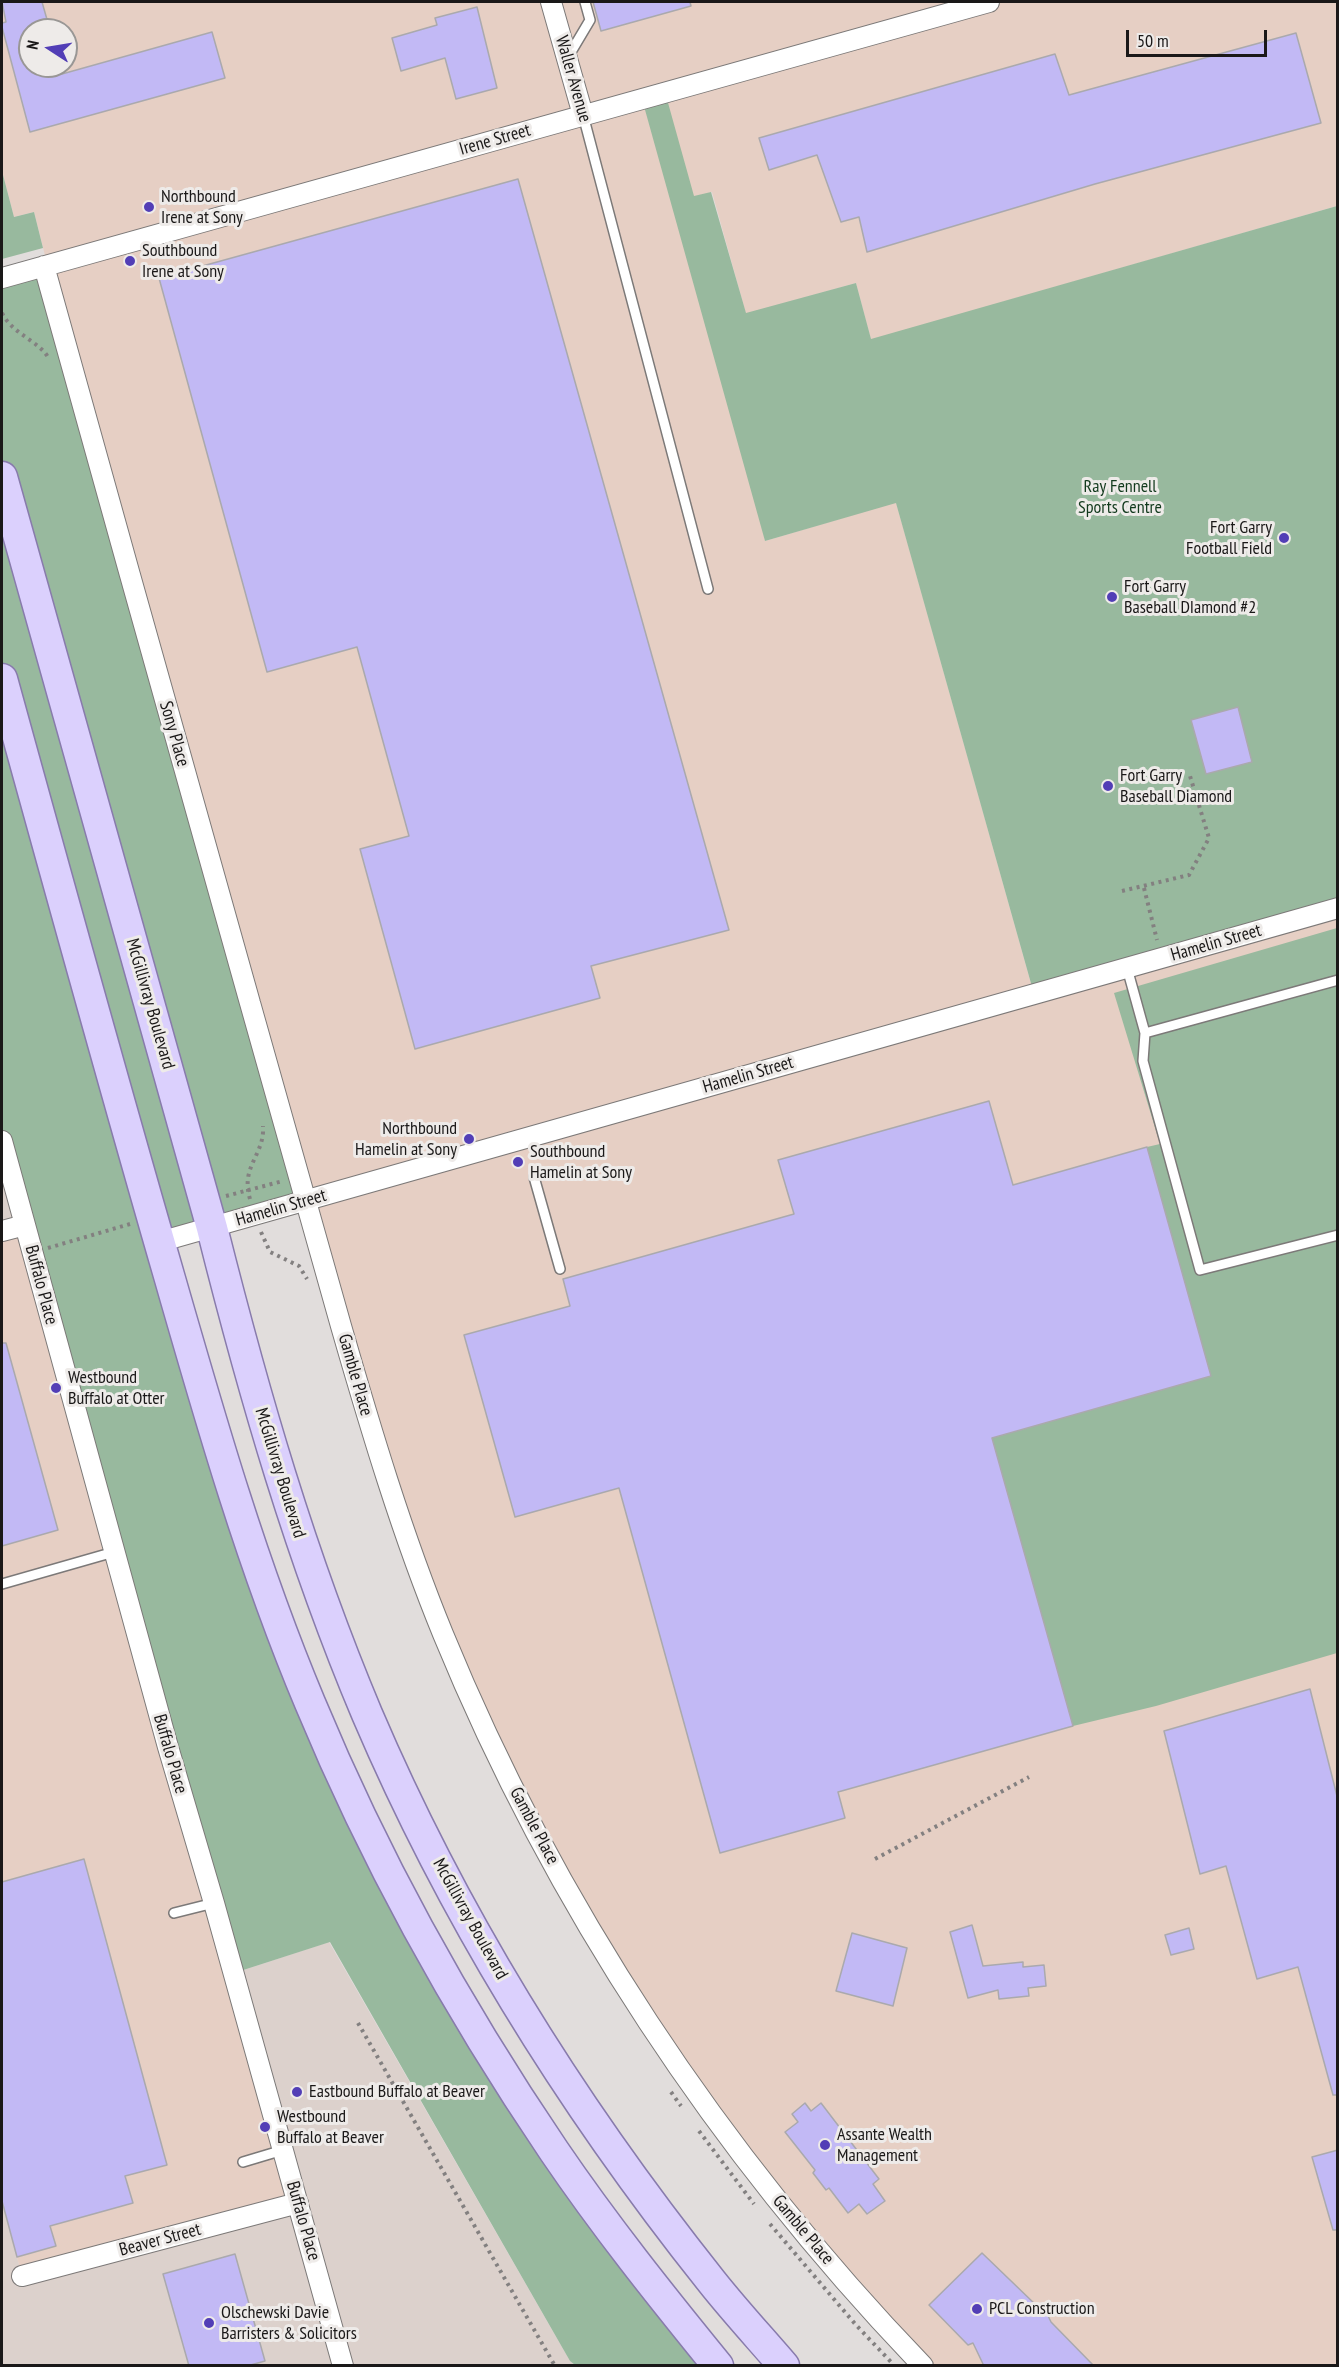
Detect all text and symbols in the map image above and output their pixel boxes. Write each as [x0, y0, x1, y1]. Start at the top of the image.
north arrow [18, 18, 78, 78]
scale bar [1129, 18, 1270, 56]
text: 50 m [1137, 29, 1169, 52]
street label: Waller Avenue [550, 33, 596, 125]
text: N [22, 38, 43, 51]
street label: Irene Street [457, 120, 533, 160]
place label: Northbound Irene at Sony [161, 186, 243, 228]
marker: Northbound Irene at Sony [142, 200, 156, 214]
place label: Southbound Irene at Sony [142, 240, 224, 282]
marker: Southbound Irene at Sony [123, 254, 137, 268]
park label: Ray Fennell Sports Centre [1078, 476, 1162, 518]
place label: Fort Garry Football Field [1186, 517, 1272, 560]
marker: Fort Garry Football Field [1277, 531, 1291, 545]
place label: Fort Garry Baseball DIamond #2 [1124, 576, 1256, 618]
marker: Fort Garry Baseball DIamond #2 [1105, 590, 1119, 604]
street label: Sony Place [154, 699, 194, 769]
place label: Fort Garry Baseball Diamond [1120, 765, 1232, 808]
marker: Fort Garry Baseball Diamond [1101, 779, 1115, 793]
street label: Hamelin Street [1168, 920, 1264, 966]
street label: McGillivray Boulevard [121, 936, 179, 1072]
street label: Hamelin Street [700, 1052, 796, 1098]
place label: Northbound Hamelin at Sony [355, 1118, 457, 1160]
marker: Northbound Hamelin at Sony [462, 1132, 476, 1146]
place label: Southbound Hamelin at Sony [530, 1141, 632, 1184]
marker: Southbound Hamelin at Sony [511, 1155, 525, 1169]
street label: Hamelin Street [233, 1185, 329, 1231]
street label: Buffalo Place [20, 1243, 62, 1327]
street label: Gamble Place [333, 1332, 377, 1418]
place label: Westbound Buffalo at Otter [68, 1367, 164, 1410]
marker: Westbound Buffalo at Otter [49, 1381, 63, 1395]
street label: McGillivray Boulevard [250, 1405, 310, 1541]
street label: Buffalo Place [148, 1712, 192, 1796]
street label: Gamble Place [505, 1784, 563, 1868]
street label: McGillivray Boulevard [428, 1855, 512, 1983]
place label: Eastbound Buffalo at Beaver [309, 2081, 485, 2103]
marker: Eastbound Buffalo at Beaver [290, 2085, 304, 2099]
place label: Westbound Buffalo at Beaver [277, 2106, 384, 2148]
marker: Westbound Buffalo at Beaver [258, 2120, 272, 2134]
place label: Assante Wealth Management [837, 2124, 932, 2166]
marker: Assante Wealth Management [818, 2138, 832, 2152]
street label: Buffalo Place [281, 2179, 325, 2263]
street label: Gamble Place [768, 2191, 838, 2269]
street label: Beaver Street [117, 2219, 203, 2261]
place label: PCL Construction [989, 2298, 1095, 2320]
place label: Olschewski Davie Barristers & Solicitors [221, 2302, 357, 2344]
marker: PCL Construction [970, 2302, 984, 2316]
marker: Olschewski Davie Barristers & Solicitors [202, 2316, 216, 2330]

